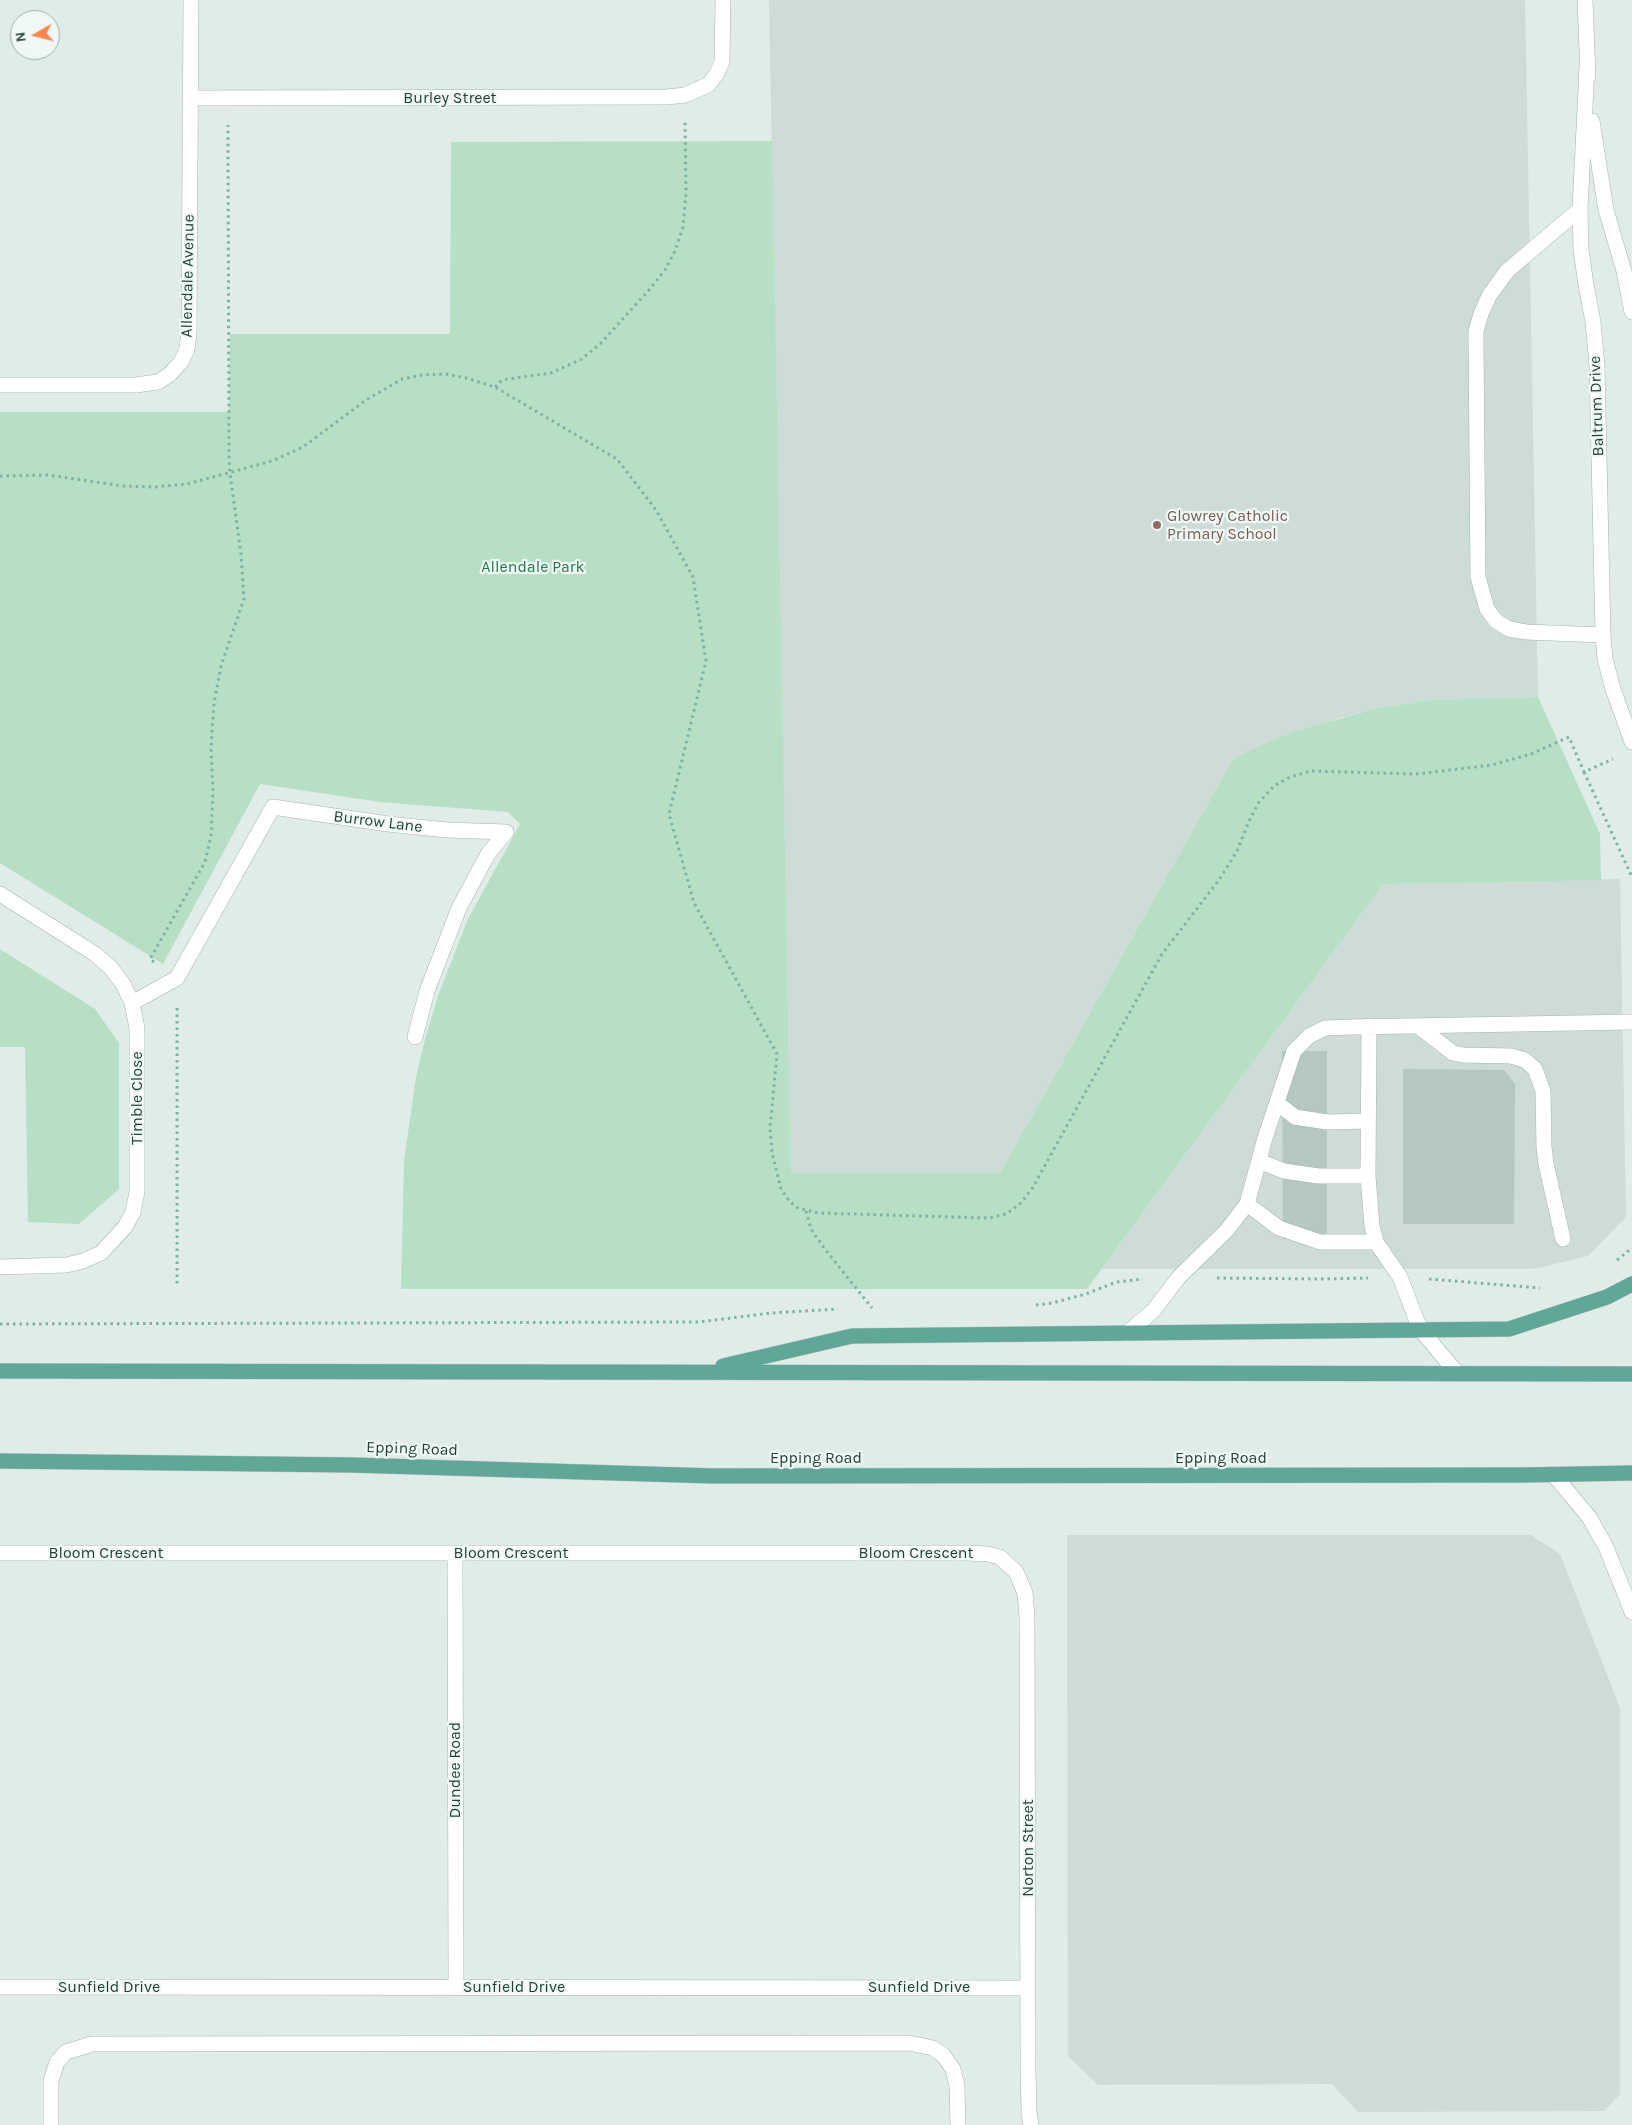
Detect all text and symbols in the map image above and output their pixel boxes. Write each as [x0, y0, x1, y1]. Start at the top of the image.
north arrow [10, 10, 60, 60]
text: N [12, 31, 30, 43]
street label: Burley Street [403, 88, 497, 108]
street label: Allendale Avenue [177, 214, 199, 338]
street label: Baltrum Drive [1586, 355, 1608, 457]
place label: Glowrey Catholic Primary School [1167, 506, 1288, 544]
marker: Glowrey Catholic Primary School [1151, 519, 1163, 531]
park label: Allendale Park [481, 557, 585, 577]
street label: Burrow Lane [332, 807, 424, 837]
street label: Timble Close [127, 1051, 147, 1145]
street label: Epping Road [366, 1438, 458, 1460]
street label: Epping Road [770, 1448, 862, 1468]
street label: Epping Road [1175, 1448, 1267, 1468]
street label: Bloom Crescent [48, 1543, 164, 1563]
street label: Bloom Crescent [453, 1543, 569, 1563]
street label: Bloom Crescent [858, 1543, 974, 1563]
street label: Dundee Road [445, 1722, 465, 1818]
street label: Norton Street [1018, 1799, 1038, 1897]
street label: Sunfield Drive [58, 1977, 160, 1997]
street label: Sunfield Drive [463, 1977, 565, 1997]
street label: Sunfield Drive [868, 1977, 970, 1997]

